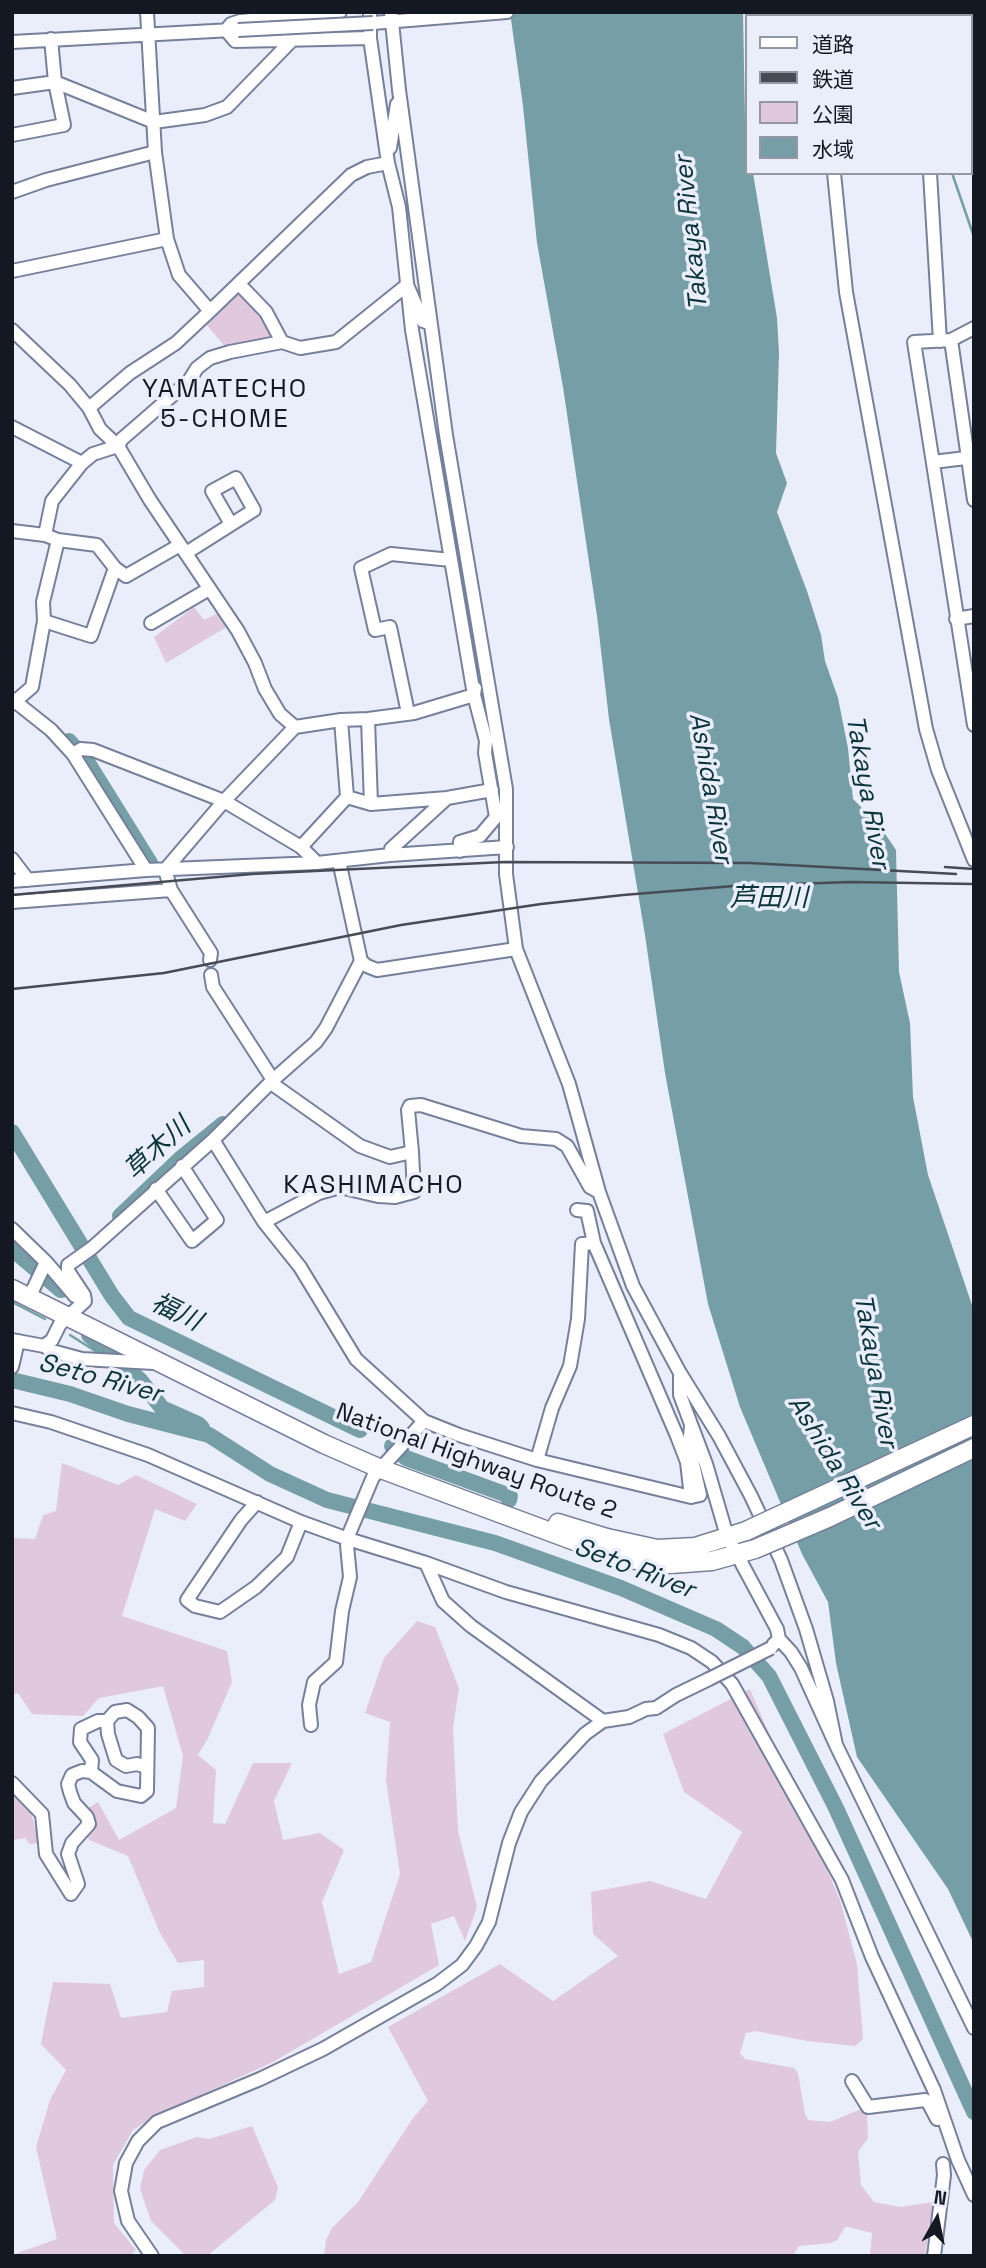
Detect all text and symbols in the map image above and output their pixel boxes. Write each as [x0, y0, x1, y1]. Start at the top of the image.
legend [744, 14, 972, 175]
text: 道路 [812, 31, 854, 58]
text: 鉄道 [812, 66, 854, 93]
text: 公園 [812, 101, 854, 128]
text: 水域 [812, 136, 854, 163]
water label: Takaya River [668, 154, 716, 312]
district label: YAMATECHO 5-CHOME [143, 374, 307, 436]
water label: Ashida River [681, 710, 739, 866]
water label: Takaya River [838, 713, 896, 871]
water label: 芦田川 [730, 883, 808, 915]
water label: 草木川 [119, 1111, 197, 1187]
district label: KASHIMACHO [285, 1170, 463, 1202]
water label: 福川 [146, 1288, 206, 1338]
water label: Takaya River [846, 1292, 904, 1450]
water label: Seto River [35, 1348, 165, 1410]
water label: Ashida River [780, 1390, 888, 1536]
street label: National Highway Route 2 [332, 1398, 620, 1526]
water label: Seto River [569, 1532, 699, 1606]
north arrow [902, 2184, 972, 2254]
text: N [932, 2184, 949, 2211]

